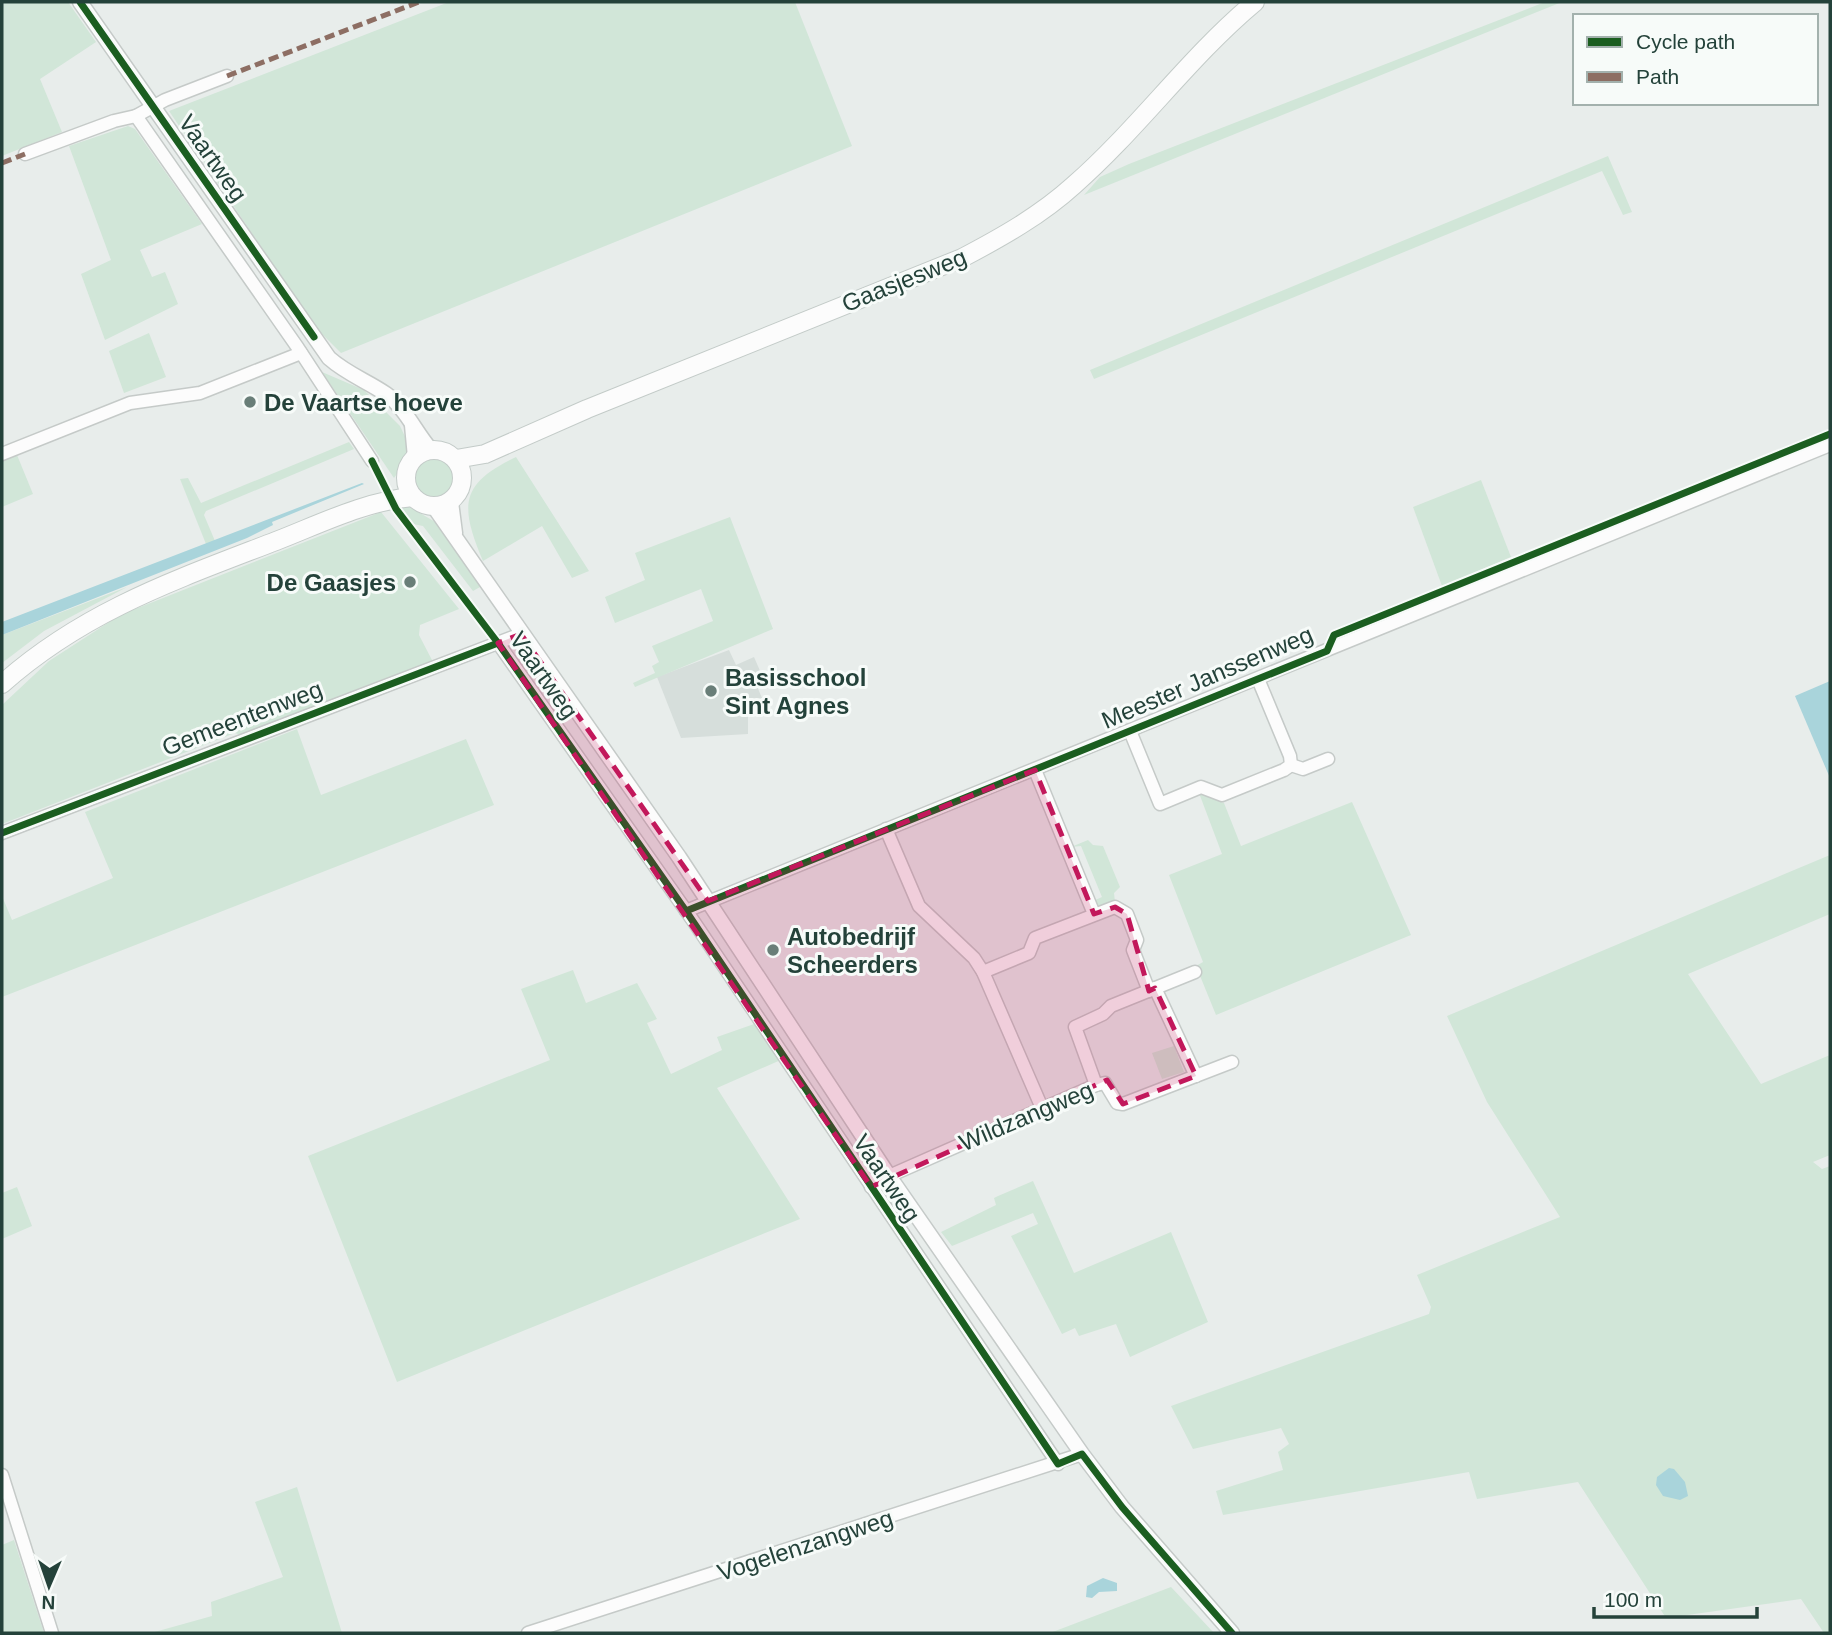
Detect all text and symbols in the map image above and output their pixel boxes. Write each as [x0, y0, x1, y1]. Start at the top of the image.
legend [1573, 14, 1818, 105]
text: Cycle path [1636, 30, 1735, 53]
text: Path [1636, 65, 1679, 88]
street label: Vaartweg [173, 109, 253, 207]
street label: Gaasjesweg [838, 243, 970, 317]
place label: De Vaartse hoeve [264, 389, 463, 416]
marker: De Vaartse hoeve [242, 394, 258, 410]
place label: De Gaasjes [267, 569, 396, 596]
marker: De Gaasjes [402, 574, 418, 590]
street label: Meester Janssenweg [1097, 620, 1317, 734]
street label: Vaartweg [504, 626, 584, 724]
place label: Basisschool Sint Agnes [725, 664, 866, 719]
street label: Gemeentenweg [158, 675, 326, 761]
marker: Basisschool Sint Agnes [703, 683, 719, 699]
place label: Autobedrijf Scheerders [787, 923, 918, 978]
marker: Autobedrijf Scheerders [765, 942, 781, 958]
street label: Wildzangweg [955, 1076, 1097, 1156]
street label: Vaartweg [848, 1129, 926, 1227]
street label: Vogelenzangweg [714, 1504, 896, 1586]
north arrow [14, 1551, 84, 1621]
scale bar [1594, 1576, 1757, 1620]
text: 100 m [1604, 1588, 1662, 1611]
text: N [41, 1592, 56, 1613]

